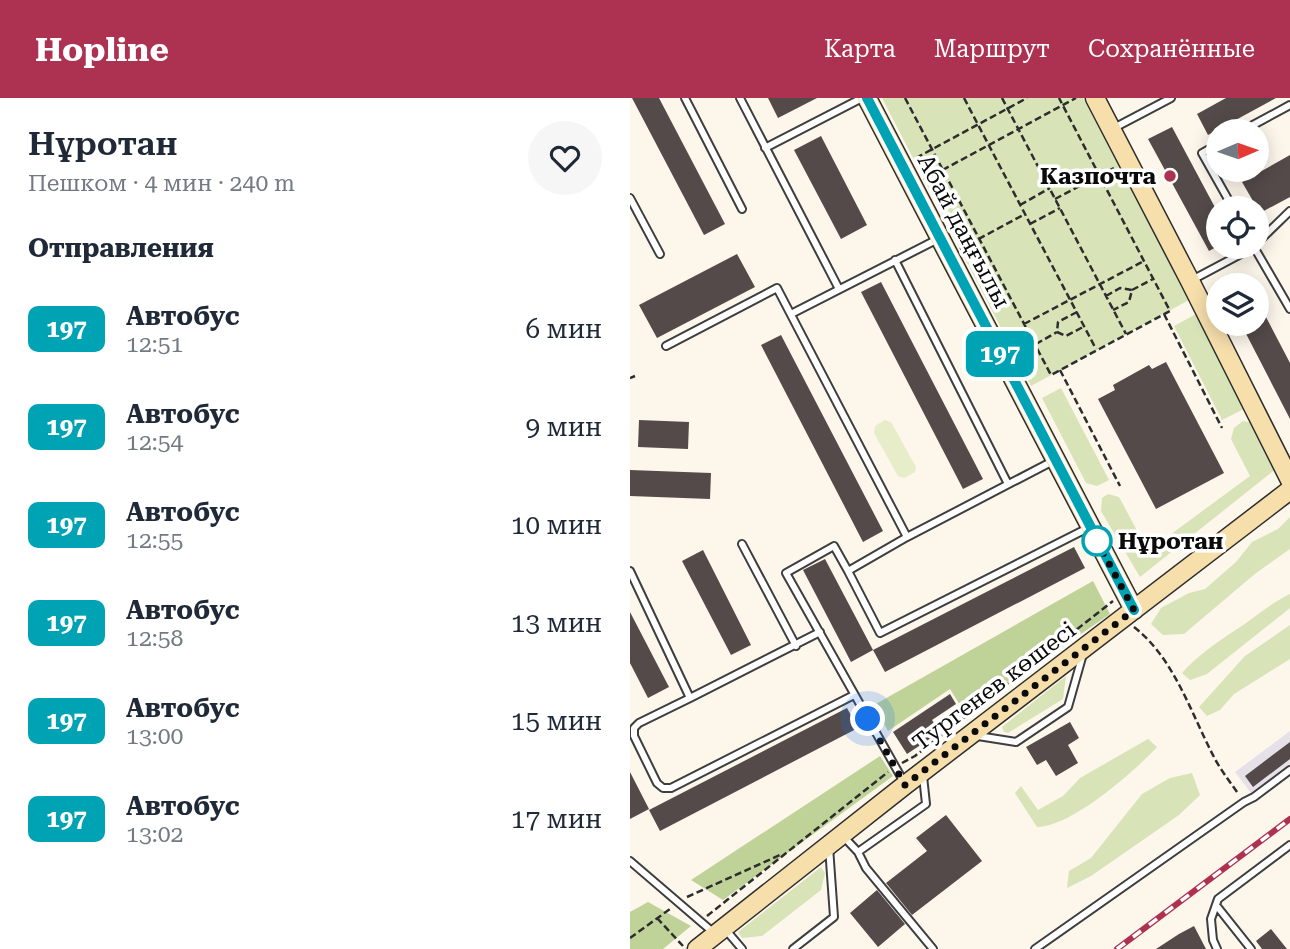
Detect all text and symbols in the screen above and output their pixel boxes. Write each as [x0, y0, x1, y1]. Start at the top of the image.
text: Hopline [35, 30, 169, 69]
text: Карта [824, 35, 896, 63]
text: Маршрут [934, 35, 1050, 63]
text: Сохранённые [1088, 35, 1255, 63]
north arrow [1206, 119, 1269, 182]
map controls [1206, 119, 1269, 336]
button: heart [528, 121, 602, 195]
text: Нұротан [28, 124, 177, 163]
street label: Абай даңғылы [912, 150, 1015, 313]
place label: Казпочта [1040, 163, 1156, 190]
marker: Казпочта [1162, 168, 1178, 184]
text: Пешком · 4 мин · 240 m [28, 170, 295, 197]
button: locate [1206, 196, 1269, 259]
text: Отправления [28, 233, 214, 263]
button: layers [1206, 273, 1269, 336]
text: Автобус [126, 301, 240, 331]
text: 6 мин [525, 314, 602, 344]
text: 197 [46, 315, 87, 343]
text: 12:51 [126, 331, 183, 358]
line badge: 197 [960, 331, 1040, 377]
text: 197 [980, 340, 1020, 368]
text: Автобус [126, 399, 240, 429]
text: 9 мин [525, 412, 602, 442]
text: 197 [46, 413, 87, 441]
text: 12:54 [126, 429, 183, 456]
text: Автобус [126, 497, 240, 527]
text: 10 мин [511, 510, 602, 540]
text: 197 [46, 511, 87, 539]
marker: Нұротан [1082, 526, 1112, 556]
text: 12:55 [126, 527, 183, 554]
place label: Нұротан [1118, 528, 1223, 555]
text: Автобус [126, 595, 240, 625]
text: 13 мин [511, 608, 602, 638]
text: 197 [46, 609, 87, 637]
street label: Тургенев көшесі [908, 616, 1081, 756]
text: 12:58 [126, 625, 183, 652]
text: Автобус [126, 693, 240, 723]
your location [850, 701, 885, 736]
text: 15 мин [511, 706, 602, 736]
text: 197 [46, 707, 87, 735]
text: 13:00 [126, 723, 183, 750]
text: Автобус [126, 791, 240, 821]
text: 17 мин [511, 804, 602, 834]
text: 197 [46, 805, 87, 833]
text: 13:02 [126, 821, 183, 848]

